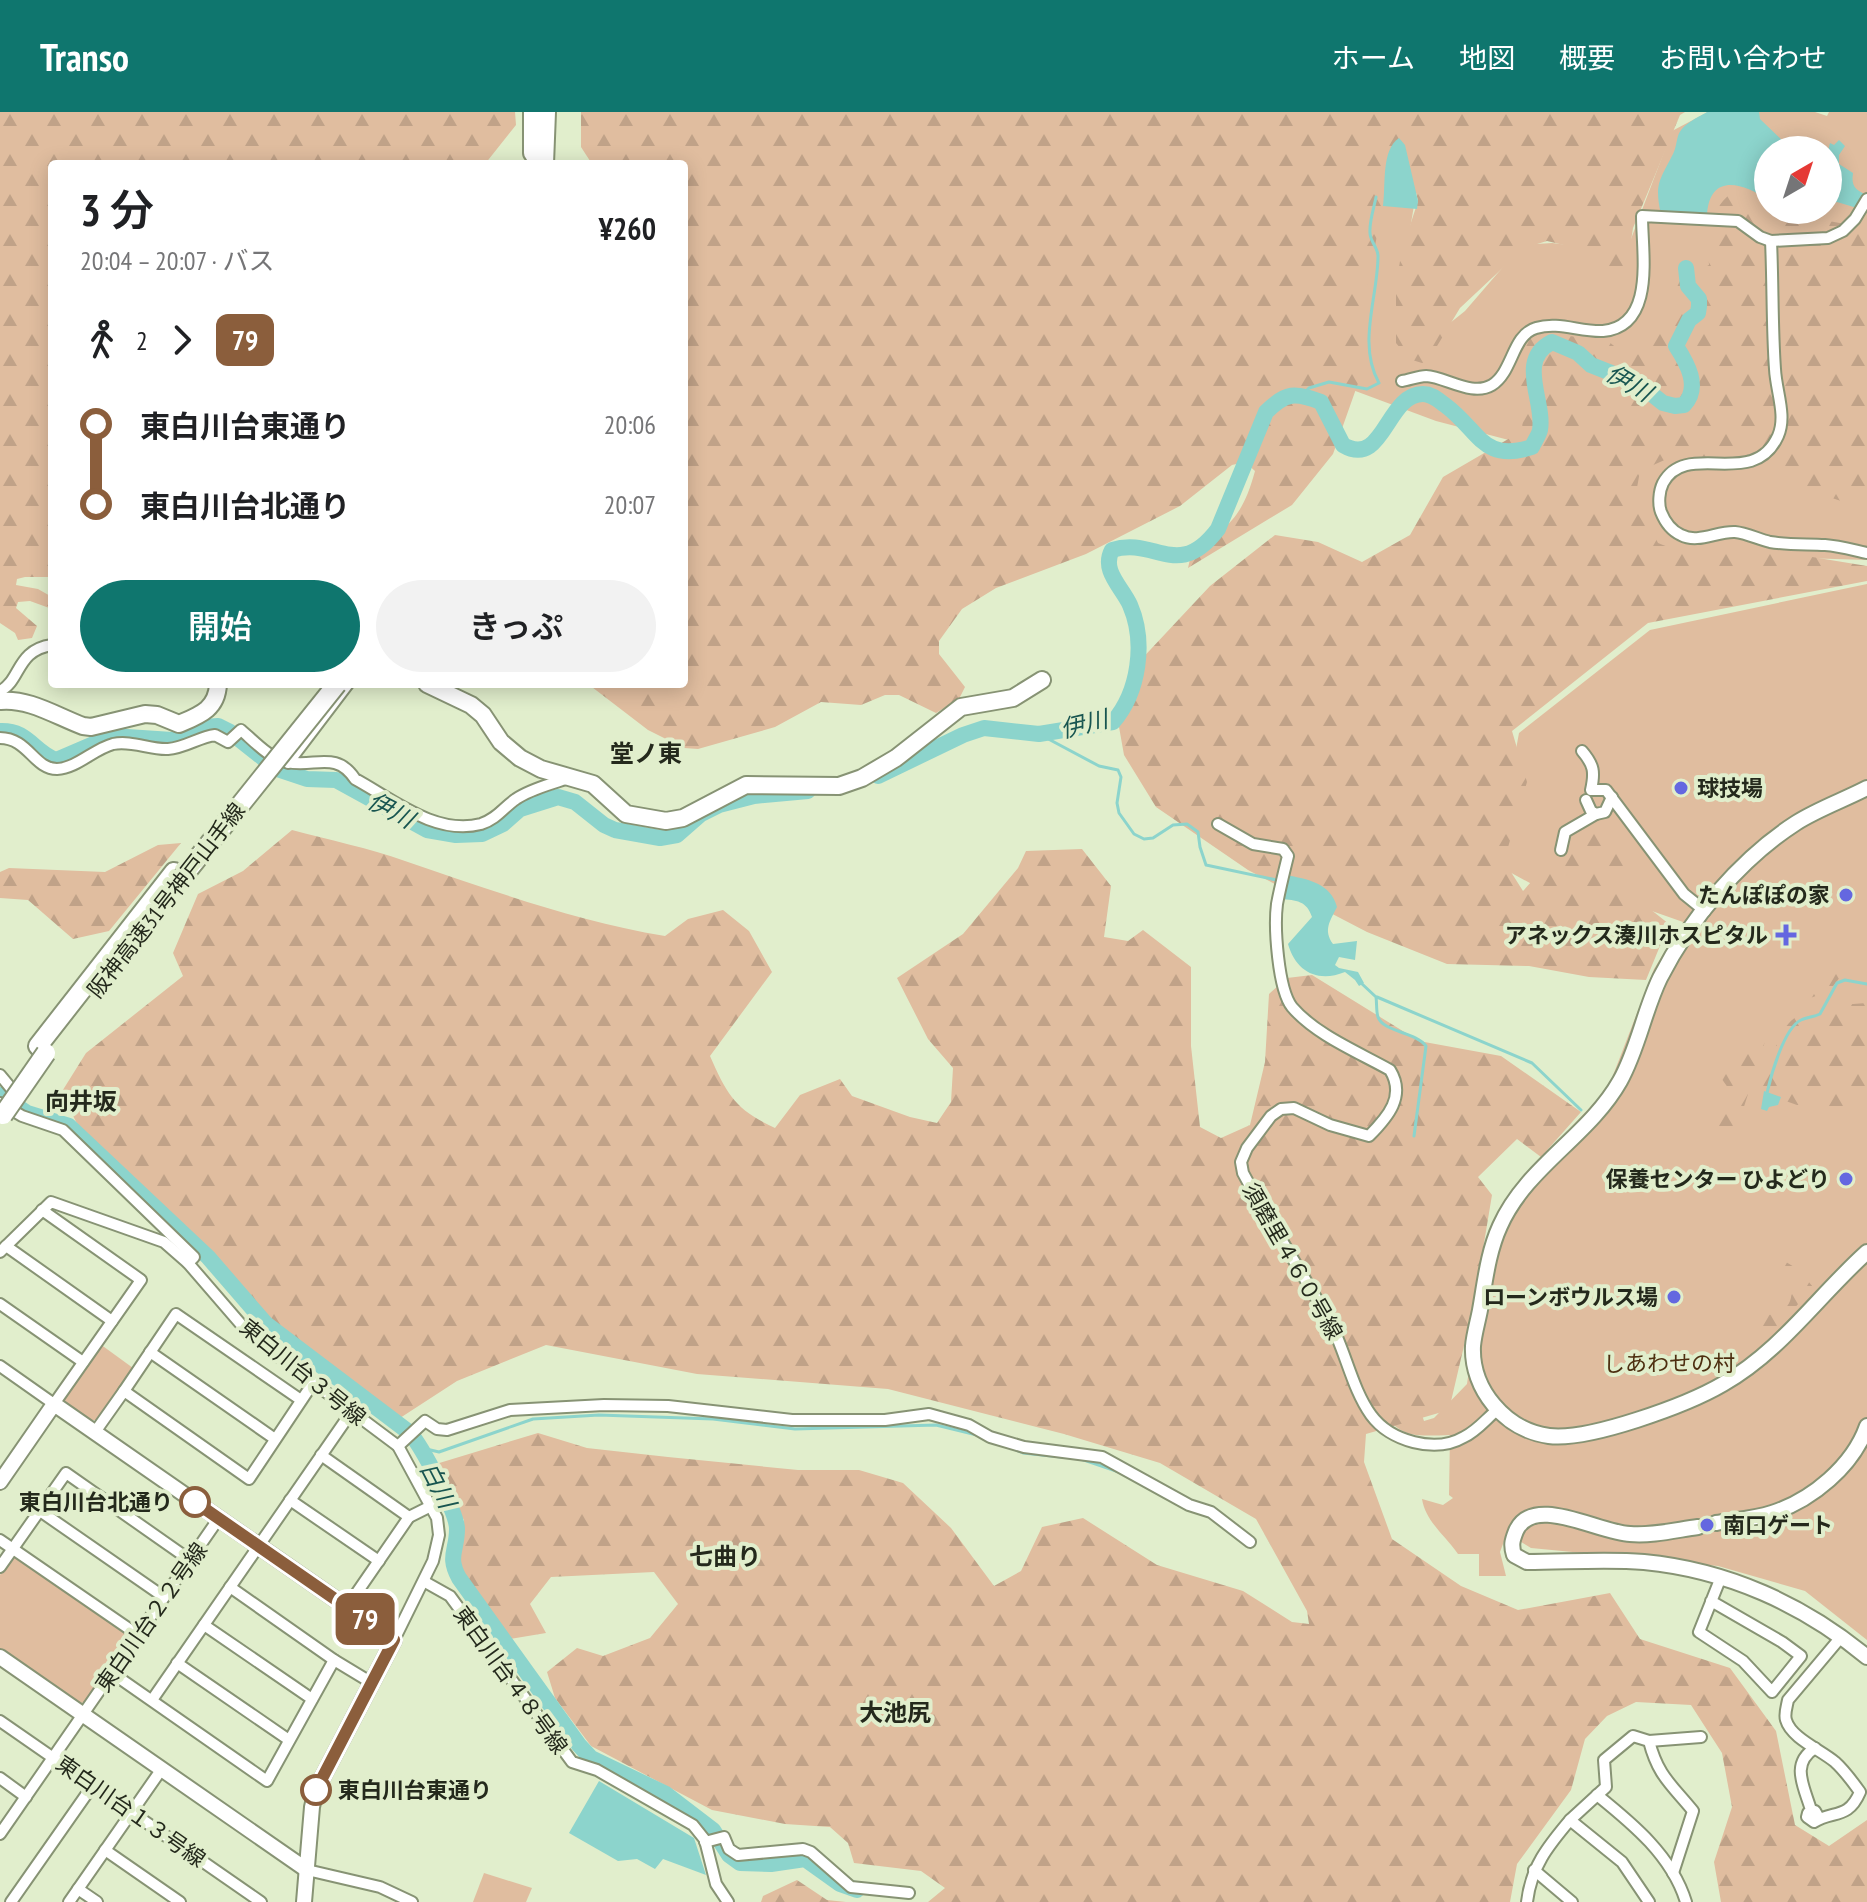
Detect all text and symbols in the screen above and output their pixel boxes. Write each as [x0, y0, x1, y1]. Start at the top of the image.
text: Transo [40, 32, 129, 81]
text: ホーム [1332, 39, 1415, 76]
text: 地図 [1459, 39, 1515, 76]
text: 概要 [1559, 39, 1615, 76]
text: お問い合わせ [1659, 39, 1827, 76]
north arrow [1754, 136, 1842, 224]
map controls [1754, 136, 1842, 224]
text: 3 分 [80, 181, 154, 238]
text: ¥260 [599, 209, 656, 248]
text: 20:04 – 20:07 · バス [80, 244, 275, 277]
icon: walk [80, 318, 124, 362]
icon: forward [160, 318, 204, 362]
text: 79 [232, 321, 258, 358]
text: 2 [136, 324, 148, 357]
water label: 伊川 [1600, 358, 1660, 410]
text: 東白川台東通り [140, 406, 350, 445]
text: 20:06 [604, 408, 656, 441]
text: 東白川台北通り [140, 486, 350, 525]
text: 20:07 [604, 488, 656, 521]
button: 開始 [80, 580, 360, 672]
button: きっぷ [376, 580, 656, 672]
water label: 伊川 [1057, 702, 1114, 745]
district label: 堂ノ東 [610, 738, 682, 769]
place label: 球技場 [1697, 774, 1763, 802]
marker: 球技場 [1672, 779, 1690, 797]
water label: 伊川 [363, 785, 422, 836]
street label: 阪神高速31号神戸山手線 [81, 797, 251, 1003]
place label: たんぽぽの家 [1698, 881, 1830, 909]
marker: たんぽぽの家 [1837, 886, 1855, 904]
place label: アネックス湊川ホスピタル [1505, 921, 1768, 949]
marker: アネックス湊川ホスピタル [1775, 924, 1797, 946]
district label: 向井坂 [45, 1086, 117, 1117]
place label: 保養センター ひよどり [1605, 1165, 1830, 1193]
marker: 保養センター ひよどり [1837, 1170, 1855, 1188]
street label: 須磨里４６０号線 [1237, 1178, 1349, 1344]
place label: ローンボウルス場 [1483, 1283, 1658, 1311]
marker: ローンボウルス場 [1665, 1288, 1683, 1306]
street label: 東白川台３号線 [234, 1313, 372, 1431]
park label: しあわせの村 [1603, 1349, 1735, 1377]
water label: 白川 [413, 1457, 464, 1516]
marker: 東白川台北通り [180, 1487, 210, 1517]
place label: 東白川台北通り [19, 1488, 173, 1516]
place label: 南口ゲート [1723, 1511, 1833, 1539]
marker: 南口ゲート [1698, 1516, 1716, 1534]
street label: 東白川台２２号線 [89, 1537, 213, 1697]
district label: 七曲り [689, 1541, 761, 1572]
line badge: 79 [329, 1593, 401, 1645]
text: 79 [352, 1600, 378, 1637]
street label: 東白川台４８号線 [448, 1601, 574, 1759]
district label: 大池尻 [859, 1697, 931, 1728]
street label: 東白川台１３号線 [51, 1749, 211, 1873]
marker: 東白川台東通り [301, 1775, 331, 1805]
place label: 東白川台東通り [338, 1776, 492, 1804]

